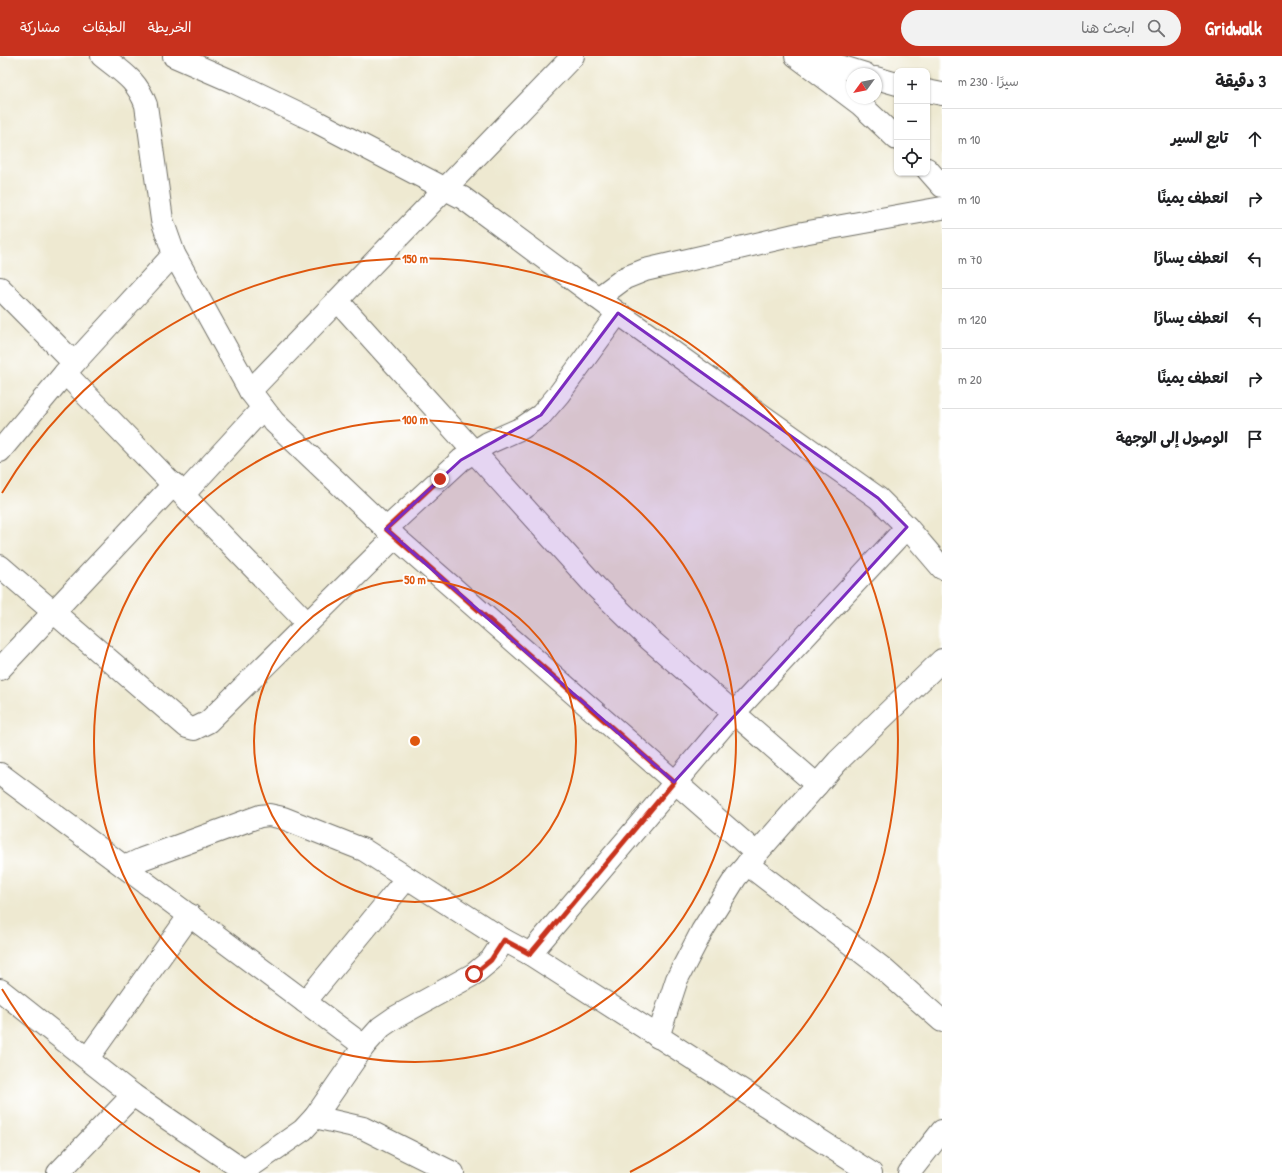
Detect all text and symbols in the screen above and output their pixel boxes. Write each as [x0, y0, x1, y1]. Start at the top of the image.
search box [901, 10, 1181, 46]
text: Gridwalk [1205, 15, 1262, 41]
text: مشاركة [20, 17, 60, 36]
text: الطبقات [82, 17, 126, 36]
text: الخريطة [148, 17, 191, 36]
text: ابحث هنا [1081, 17, 1135, 38]
icon: search [1145, 17, 1167, 39]
north arrow [846, 68, 882, 104]
map controls [894, 68, 930, 176]
button: + [894, 68, 930, 104]
text: 3 دقيقة [1215, 69, 1266, 92]
text: سيرًا · 230 m [958, 72, 1019, 90]
button: − [894, 104, 930, 140]
text: تابع السير [1171, 127, 1228, 148]
icon: ahead [1244, 128, 1266, 150]
text: 10 m [958, 130, 980, 148]
button: locate [894, 140, 930, 176]
text: انعطف يمينًا [1158, 187, 1228, 208]
icon: right [1244, 188, 1266, 210]
text: 10 m [958, 190, 980, 208]
text: انعطف يسارًا [1154, 247, 1228, 268]
icon: left [1244, 248, 1266, 270]
text: 150 m [402, 250, 428, 267]
text: 70 m [958, 250, 982, 268]
text: انعطف يسارًا [1154, 307, 1228, 328]
icon: left [1244, 308, 1266, 330]
text: 120 m [958, 310, 986, 328]
text: انعطف يمينًا [1158, 367, 1228, 388]
icon: right [1244, 368, 1266, 390]
text: 20 m [958, 370, 982, 388]
text: 100 m [402, 411, 428, 428]
text: الوصول إلى الوجهة [1116, 427, 1228, 448]
icon: arrive [1244, 428, 1266, 450]
route end [431, 470, 449, 488]
text: 50 m [404, 571, 426, 588]
centre of rings [408, 734, 422, 748]
route start [465, 965, 483, 983]

